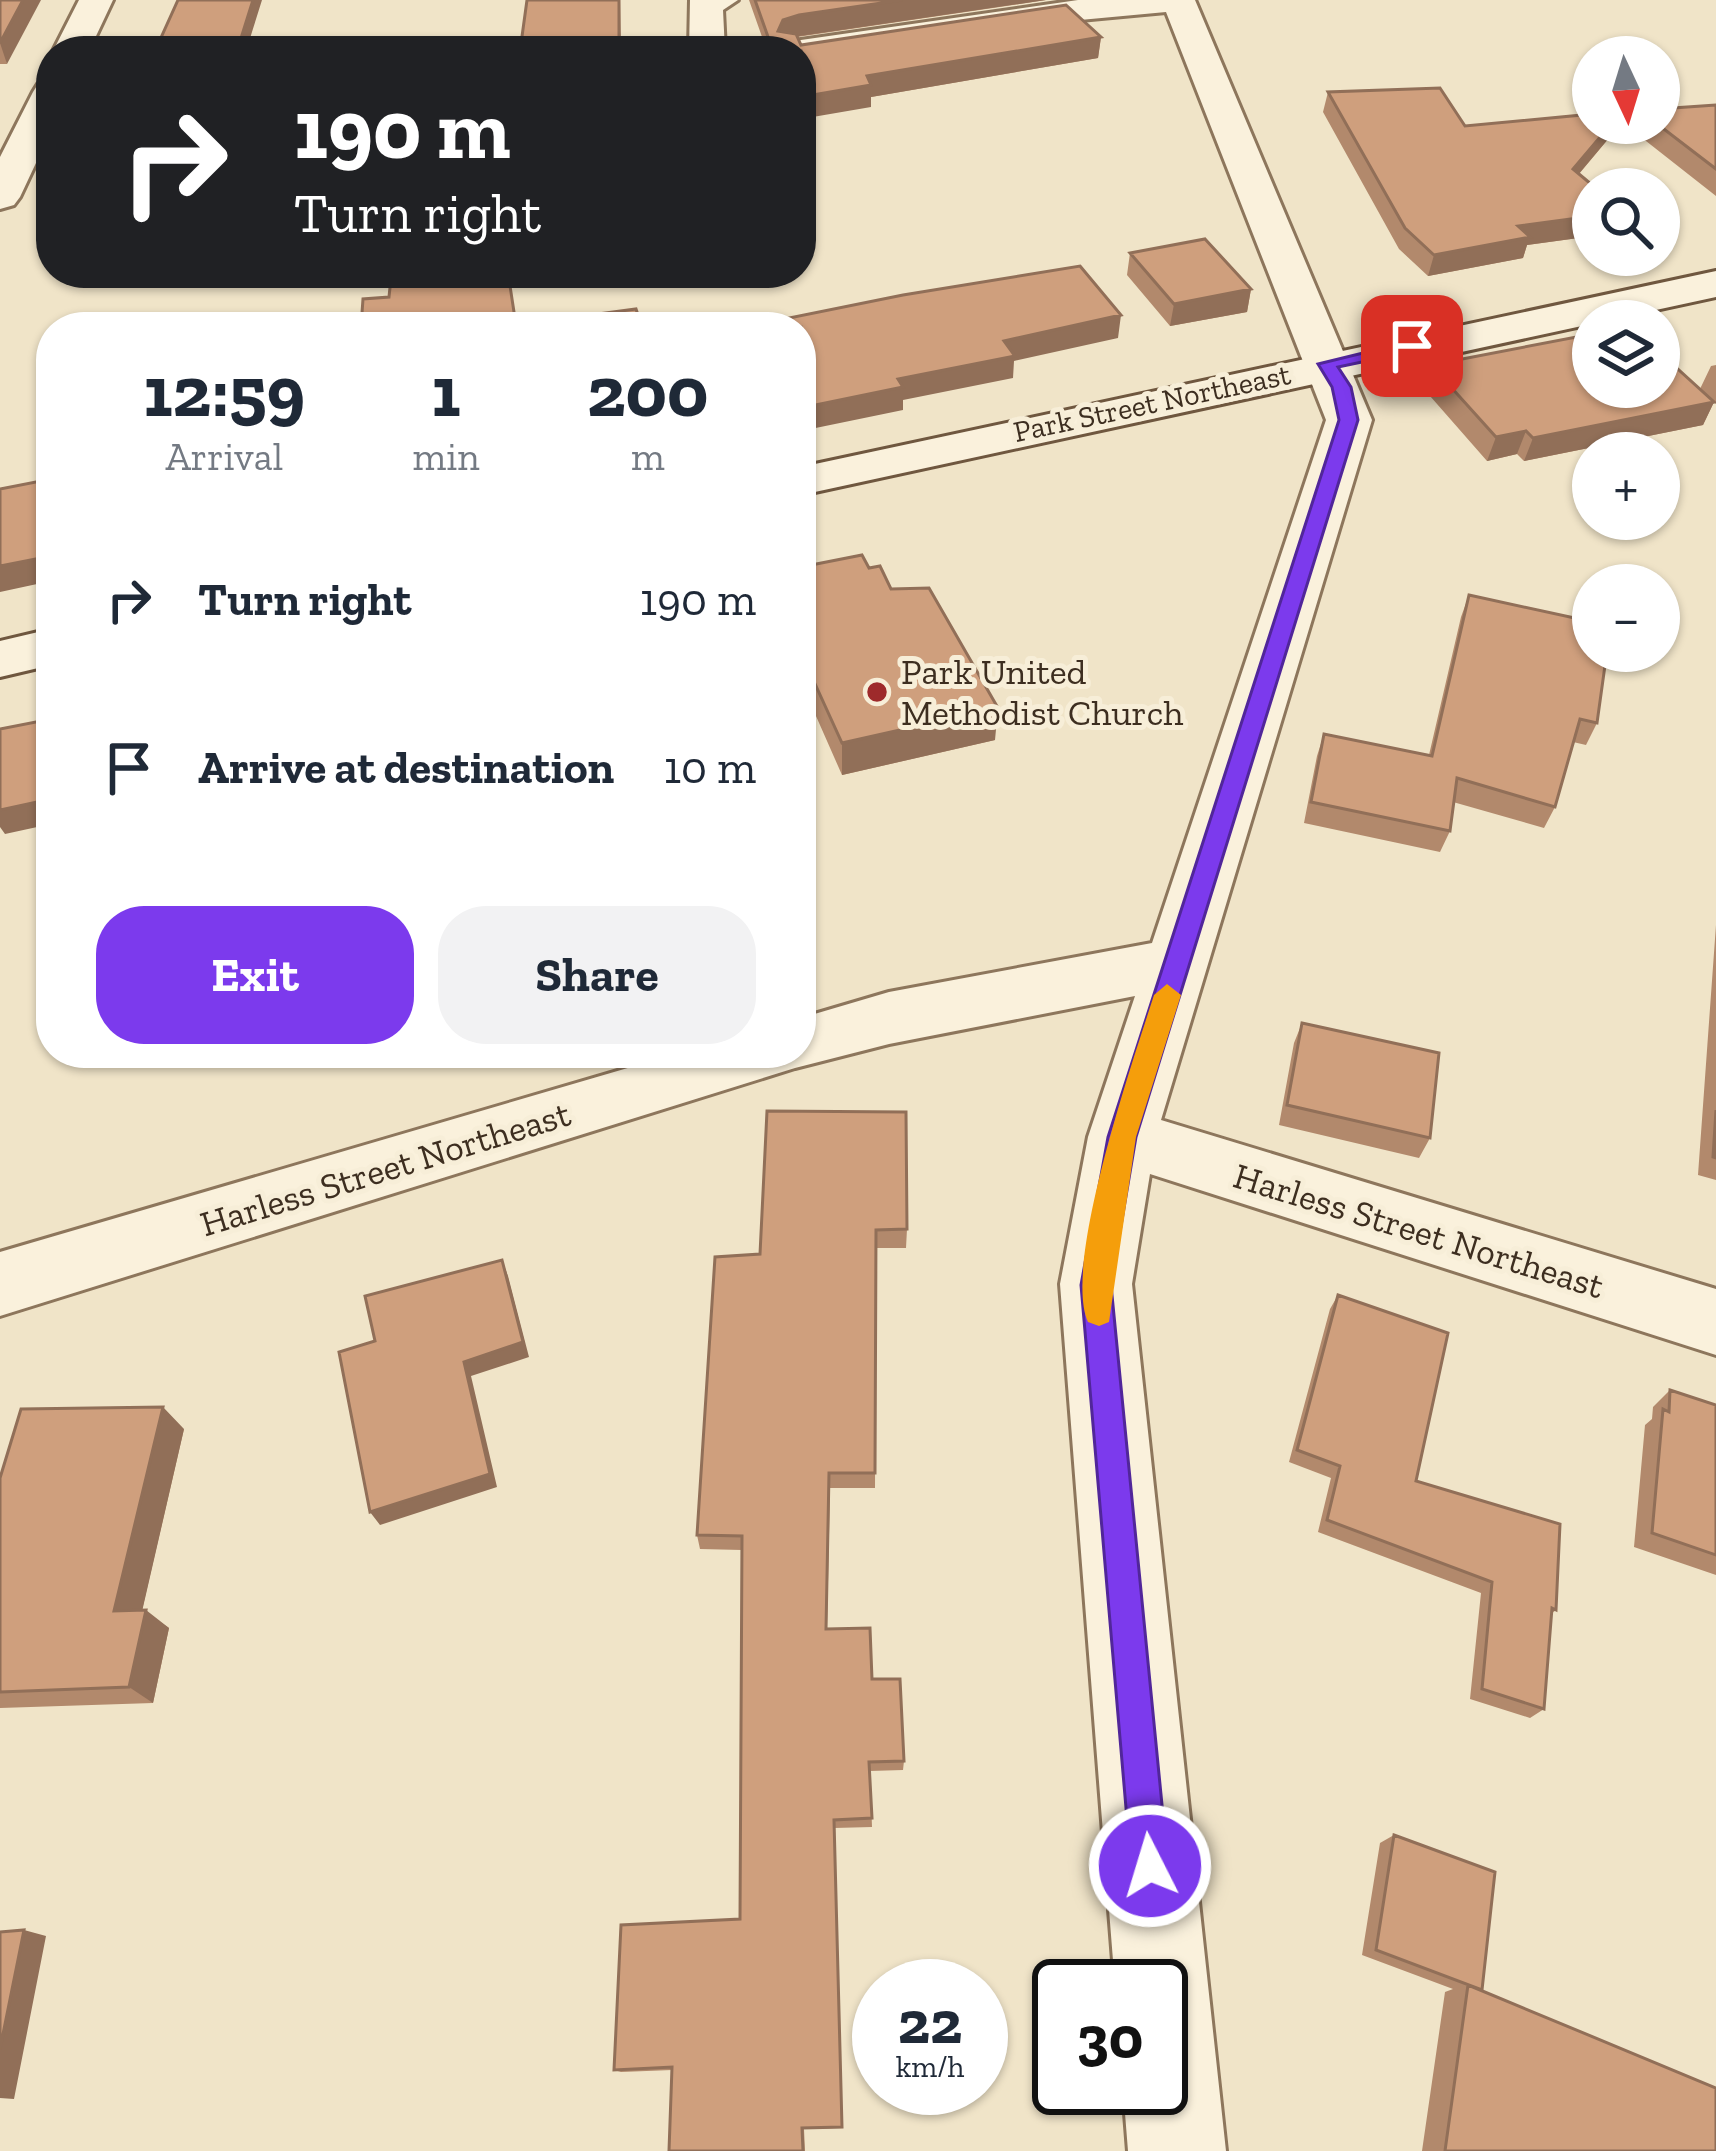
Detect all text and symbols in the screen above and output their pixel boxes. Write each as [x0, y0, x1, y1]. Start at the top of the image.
north arrow [1572, 36, 1680, 144]
map controls [1572, 36, 1680, 672]
text: 190 m [294, 79, 511, 180]
icon: right [96, 84, 252, 240]
button: search [1572, 168, 1680, 276]
text: Turn right [294, 181, 541, 246]
pin [1361, 295, 1463, 397]
button: layers [1572, 300, 1680, 408]
icon: arrive [1379, 313, 1445, 379]
text: 12:59 [143, 348, 305, 434]
text: 1 [431, 348, 461, 434]
text: 200 [587, 348, 709, 434]
street label: Park Street Northeast [1010, 356, 1294, 450]
button: + [1572, 432, 1680, 540]
text: Arrival [166, 433, 283, 480]
text: min [413, 433, 480, 480]
text: m [631, 433, 665, 480]
button: − [1572, 564, 1680, 672]
icon: right [96, 567, 162, 633]
text: Turn right [198, 573, 411, 627]
text: 190 m [640, 573, 756, 627]
place label: Park United Methodist Church [901, 650, 1184, 734]
marker: Park United Methodist Church [864, 679, 890, 705]
icon: arrive [96, 735, 162, 801]
text: Arrive at destination [198, 741, 614, 795]
text: 10 m [664, 741, 756, 795]
button: Exit [96, 906, 414, 1044]
button: Share [438, 906, 756, 1044]
street label: Harless Street Northeast [195, 1092, 576, 1245]
street label: Harless Street Northeast [1229, 1154, 1610, 1307]
position arrow [1087, 1803, 1213, 1929]
speed limit sign: 30 [1032, 1959, 1188, 2115]
text: 22 [898, 1986, 962, 2058]
text: km/h [896, 2049, 964, 2085]

